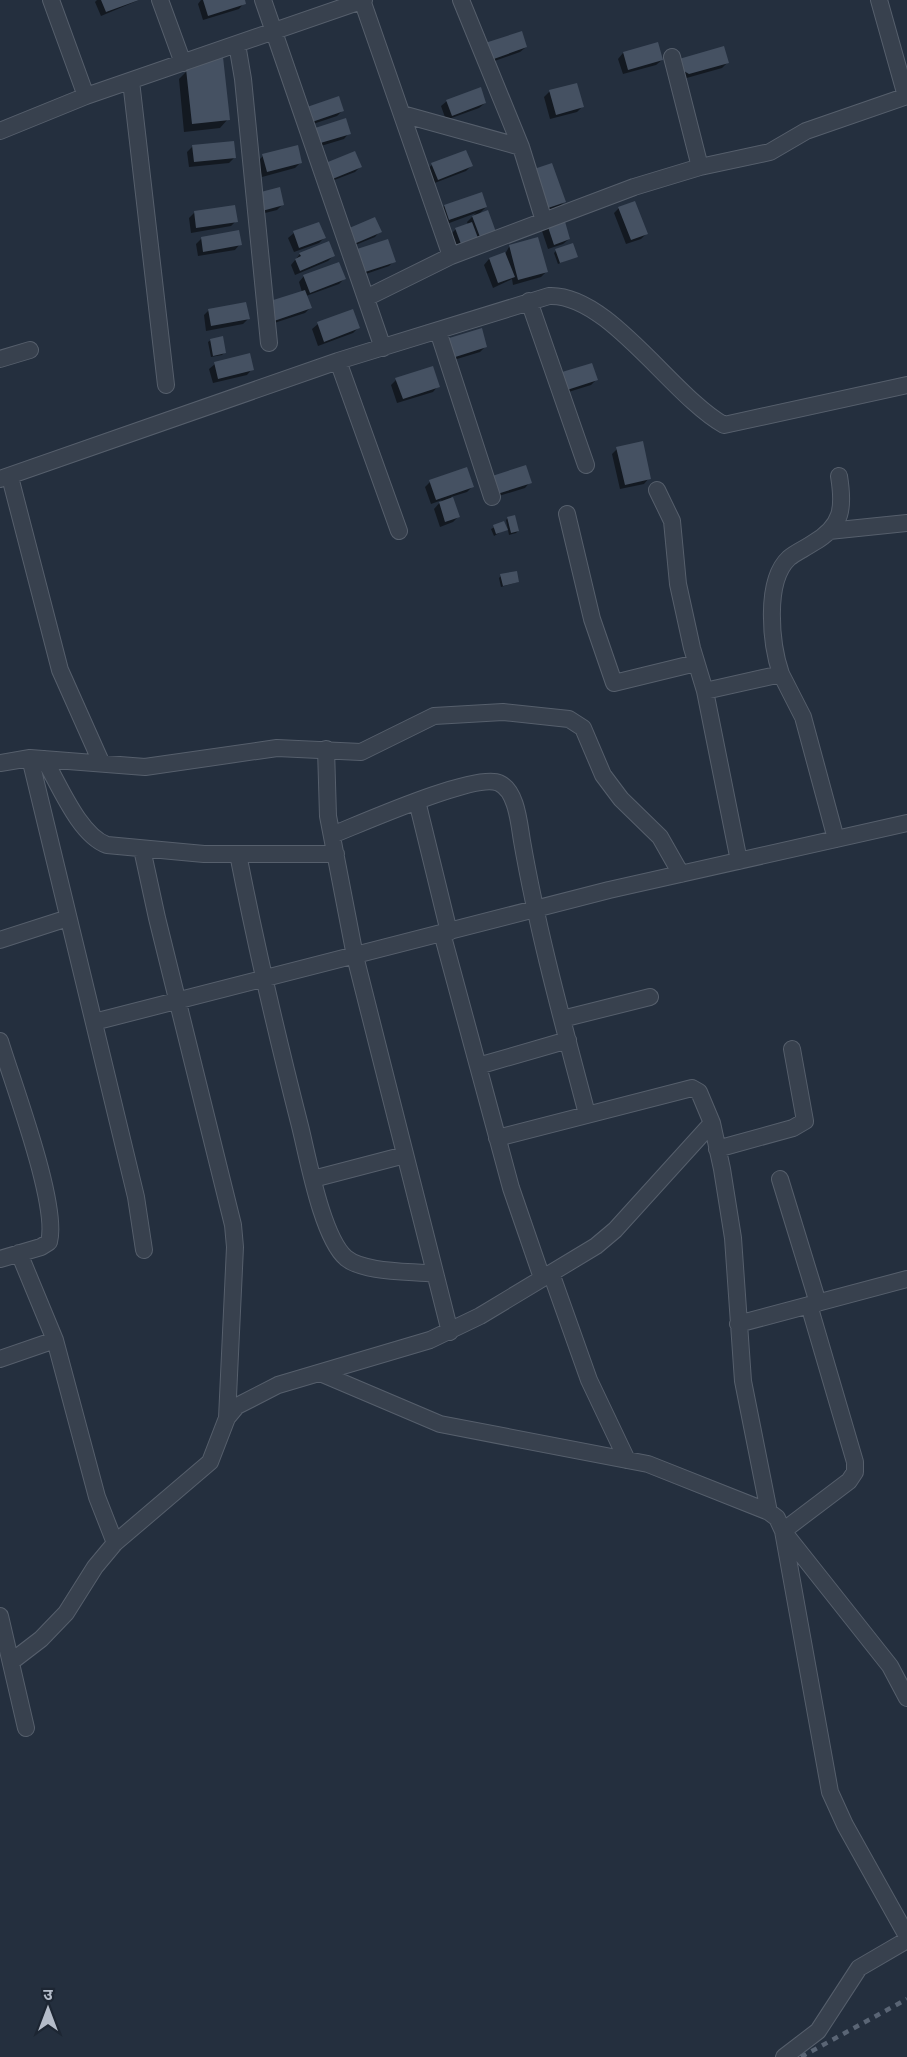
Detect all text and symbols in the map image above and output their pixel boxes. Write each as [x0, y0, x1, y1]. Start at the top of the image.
north arrow [18, 1979, 78, 2039]
text: उ [43, 1984, 53, 2004]

